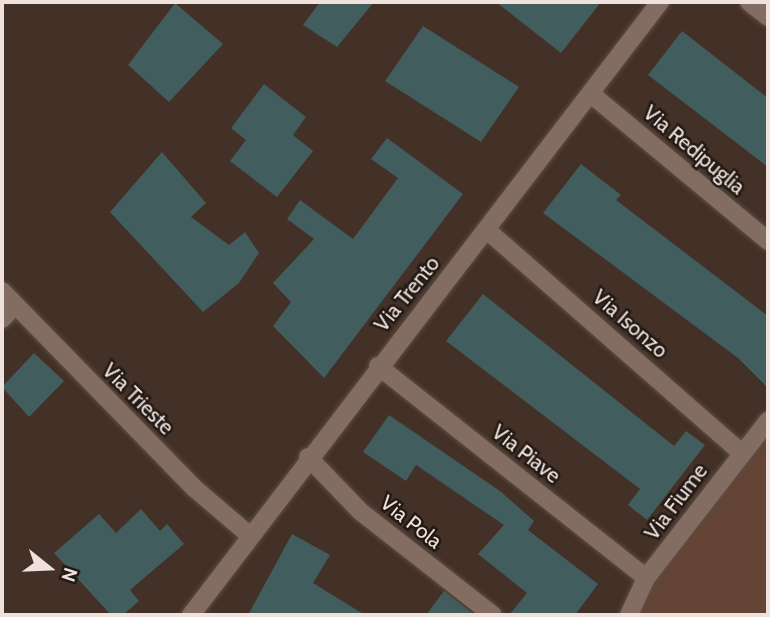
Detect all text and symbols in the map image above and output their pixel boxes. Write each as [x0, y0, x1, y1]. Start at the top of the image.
street label: Via Redipuglia [638, 100, 750, 200]
street label: Via Trento [369, 251, 445, 337]
street label: Via Isonzo [587, 285, 673, 363]
street label: Via Trieste [97, 358, 179, 440]
street label: Via Piave [487, 419, 565, 489]
street label: Via Fiume [639, 459, 713, 545]
street label: Via Pola [375, 490, 447, 554]
north arrow [14, 533, 84, 603]
text: N [56, 565, 82, 585]

